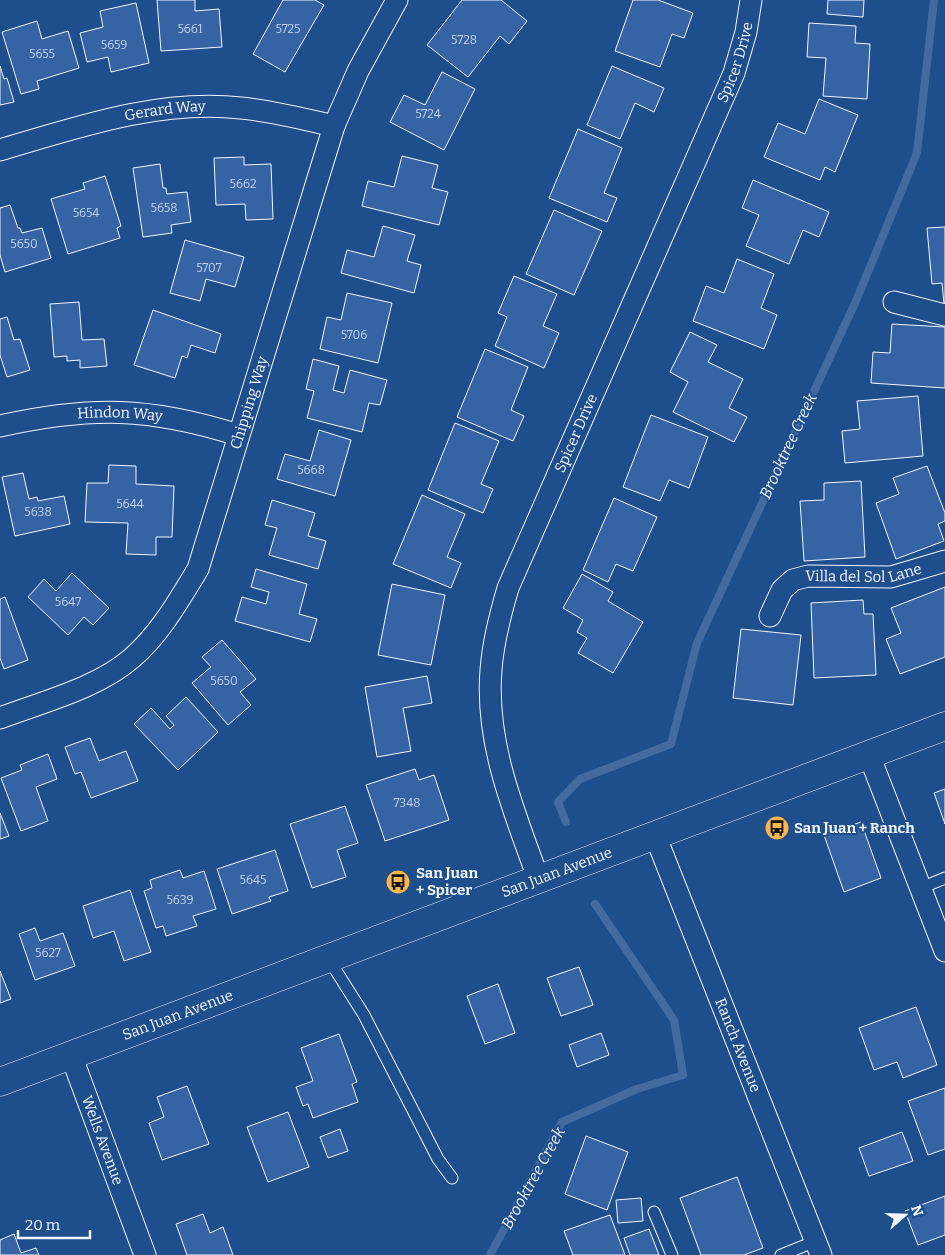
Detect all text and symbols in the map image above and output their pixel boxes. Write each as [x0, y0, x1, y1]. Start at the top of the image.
street label: Spicer Drive [713, 21, 756, 105]
house number: 5661 [177, 22, 203, 36]
house number: 5725 [275, 22, 301, 36]
house number: 5728 [451, 33, 477, 47]
house number: 5659 [101, 38, 127, 52]
house number: 5655 [29, 47, 55, 61]
street label: Gerard Way [123, 97, 206, 125]
house number: 5724 [415, 107, 441, 121]
house number: 5662 [230, 177, 256, 191]
house number: 5658 [151, 201, 177, 215]
house number: 5654 [73, 206, 99, 220]
house number: 5650 [10, 237, 38, 251]
house number: 5707 [196, 261, 222, 275]
house number: 5706 [341, 328, 367, 342]
street label: Chipping Way [226, 354, 272, 451]
water label: Brooktree Creek [755, 390, 821, 502]
street label: Spicer Drive [551, 391, 601, 475]
street label: Hindon Way [77, 403, 164, 425]
house number: 5668 [297, 463, 325, 477]
house number: 5644 [116, 497, 144, 511]
house number: 5638 [24, 505, 52, 519]
street label: Villa del Sol Lane [805, 559, 924, 586]
house number: 5647 [55, 595, 81, 609]
house number: 5650 [210, 674, 238, 688]
house number: 7348 [394, 796, 420, 810]
bus stop icon: San Juan + Ranch [764, 815, 790, 841]
place label: San Juan + Ranch [794, 819, 915, 837]
street label: San Juan Avenue [499, 843, 615, 901]
place label: San Juan + Spicer [416, 864, 478, 899]
bus stop icon: San Juan + Spicer [385, 869, 411, 895]
house number: 5645 [240, 873, 266, 887]
house number: 5639 [166, 893, 194, 907]
house number: 5627 [35, 946, 61, 960]
street label: San Juan Avenue [120, 986, 236, 1044]
street label: Ranch Avenue [711, 995, 765, 1095]
street label: Wells Avenue [78, 1093, 127, 1188]
water label: Brooktree Creek [497, 1123, 569, 1232]
north arrow [880, 1190, 930, 1240]
text: N [907, 1203, 927, 1219]
scale bar [18, 1208, 90, 1240]
text: 20 m [25, 1216, 61, 1234]

